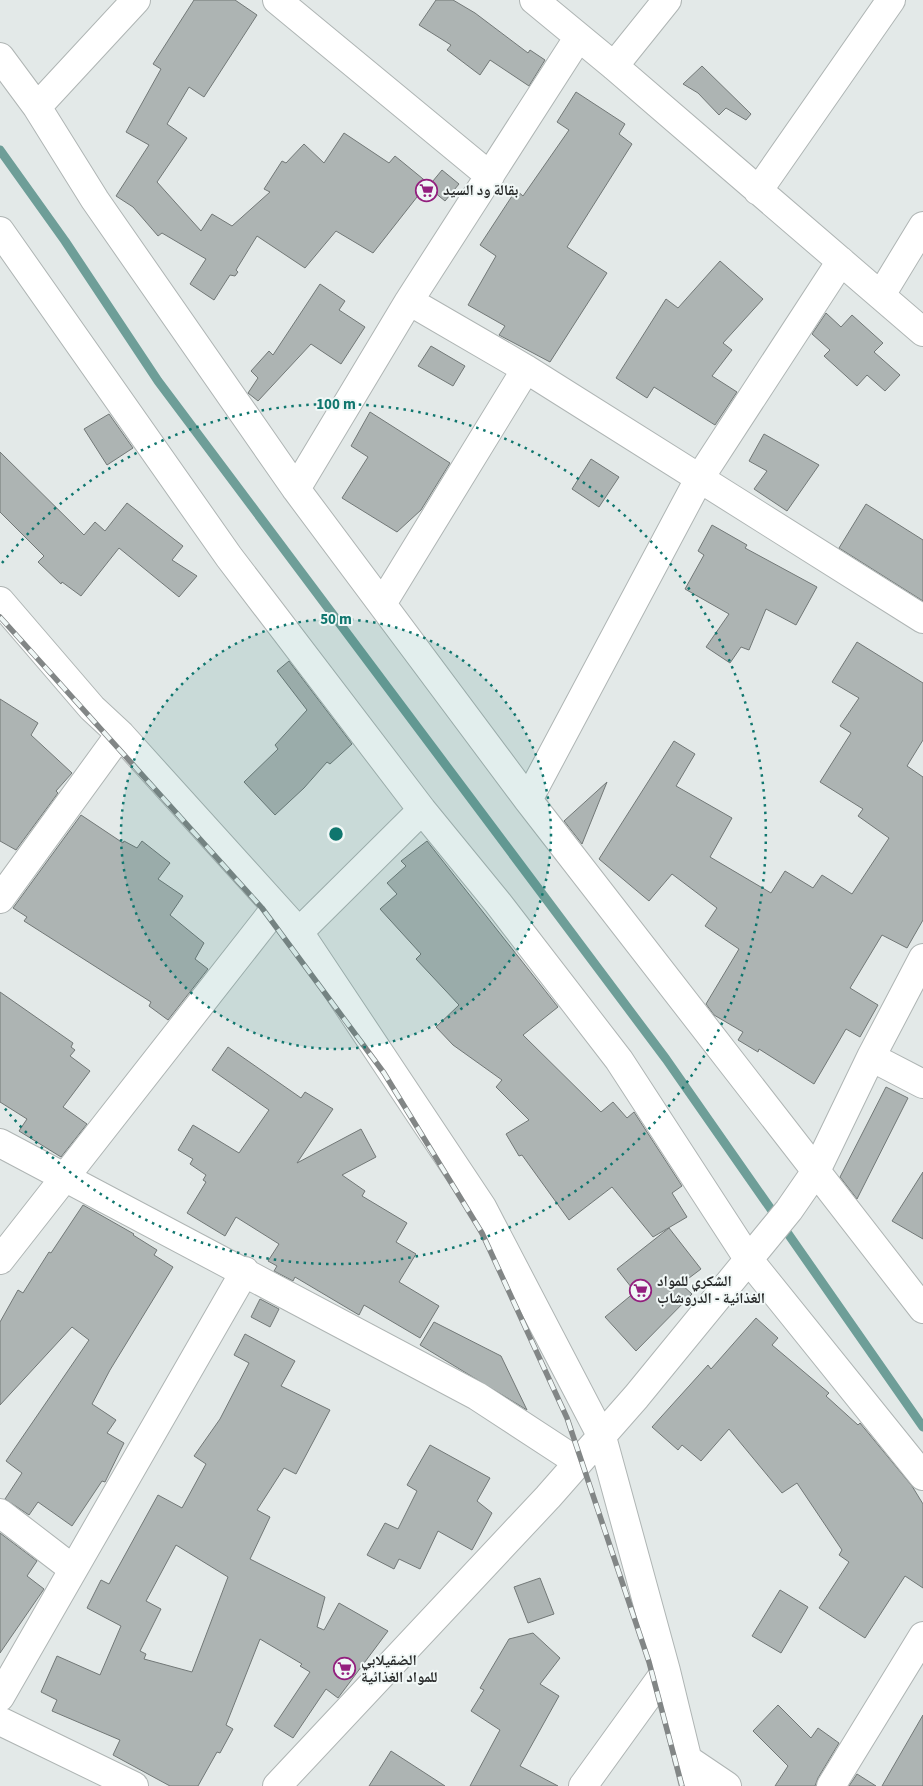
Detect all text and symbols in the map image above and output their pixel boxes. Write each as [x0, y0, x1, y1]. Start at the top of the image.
supermarket icon: بقالة ود السيد [415, 178, 439, 202]
place label: بقالة ود السيد [443, 180, 519, 201]
text: 100 m [316, 394, 356, 415]
text: 50 m [320, 609, 352, 630]
centre of rings [327, 825, 345, 843]
place label: الشكري للمواد الغذائية - الدروشاب [657, 1271, 765, 1309]
supermarket icon: الشكري للمواد الغذائية - الدروشاب [629, 1278, 653, 1302]
place label: الضقيلابي للمواد الغذائية [361, 1650, 438, 1688]
supermarket icon: الضقيلابي للمواد الغذائية [333, 1657, 357, 1681]

